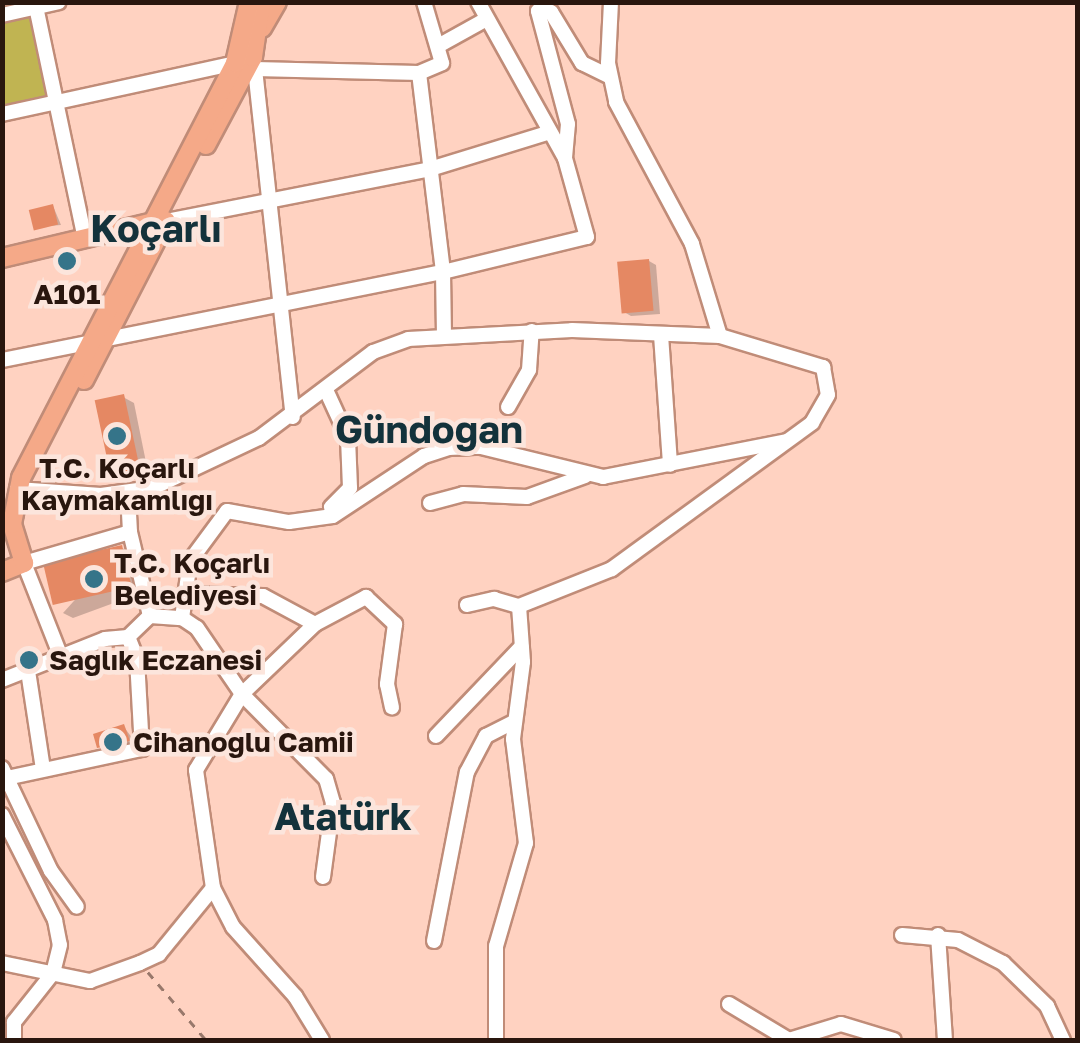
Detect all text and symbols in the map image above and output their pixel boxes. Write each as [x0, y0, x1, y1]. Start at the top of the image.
district label: Koçarlı [90, 205, 222, 251]
marker: A101 [56, 250, 78, 272]
place label: A101 [34, 277, 100, 311]
district label: Gündoğan [335, 406, 523, 452]
marker: T.C. Koçarlı Kaymakamlığı [106, 425, 128, 447]
place label: T.C. Koçarlı Kaymakamlığı [21, 451, 213, 517]
place label: T.C. Koçarlı Belediyesi [114, 546, 270, 612]
marker: T.C. Koçarlı Belediyesi [83, 568, 105, 590]
place label: Sağlık Eczanesi [49, 643, 262, 677]
marker: Sağlık Eczanesi [18, 649, 40, 671]
place label: Cihanoğlu Camii [133, 725, 354, 759]
marker: Cihanoğlu Camii [102, 731, 124, 753]
district label: Atatürk [274, 793, 412, 839]

